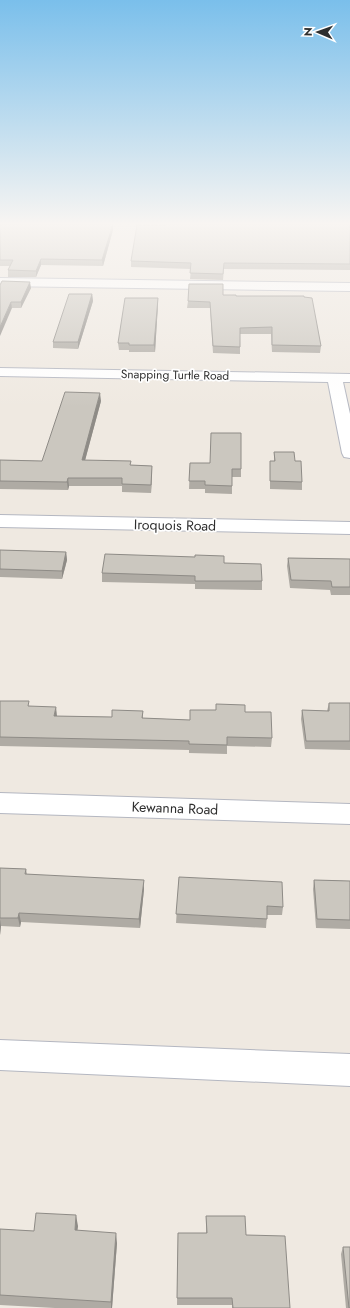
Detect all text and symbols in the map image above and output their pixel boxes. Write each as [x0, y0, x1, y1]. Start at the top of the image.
north arrow [298, 12, 338, 52]
text: N [300, 27, 316, 36]
street label: Snapping Turtle Road [121, 365, 229, 385]
street label: Iroquois Road [134, 514, 216, 536]
street label: Kewanna Road [131, 796, 219, 820]

